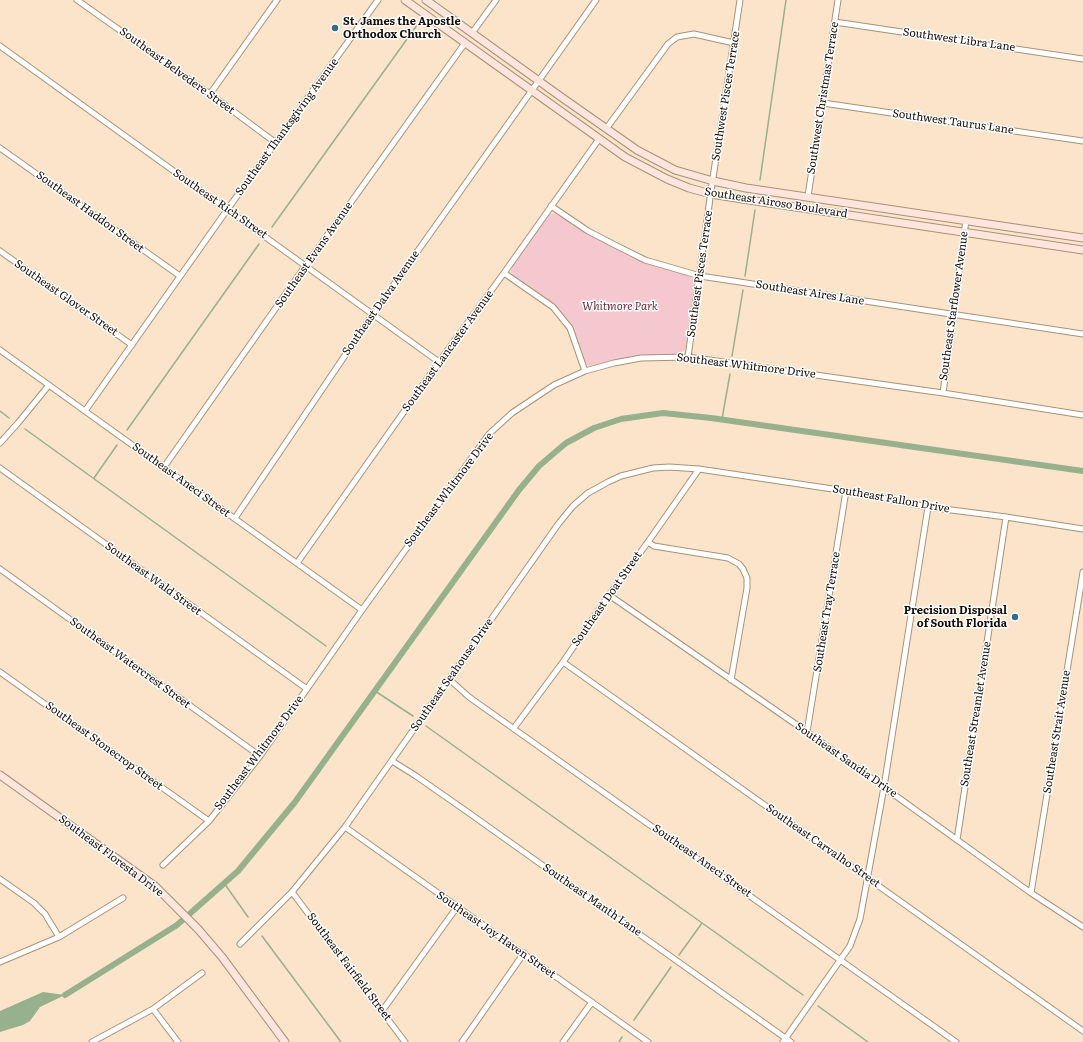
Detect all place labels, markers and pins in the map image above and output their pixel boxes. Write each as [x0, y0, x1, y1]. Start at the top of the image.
place label: St. James the Apostle Orthodox Church [343, 15, 461, 41]
marker: St. James the Apostle Orthodox Church [330, 23, 340, 33]
place label: Precision Disposal of South Florida [904, 604, 1007, 630]
marker: Precision Disposal of South Florida [1010, 612, 1020, 622]

